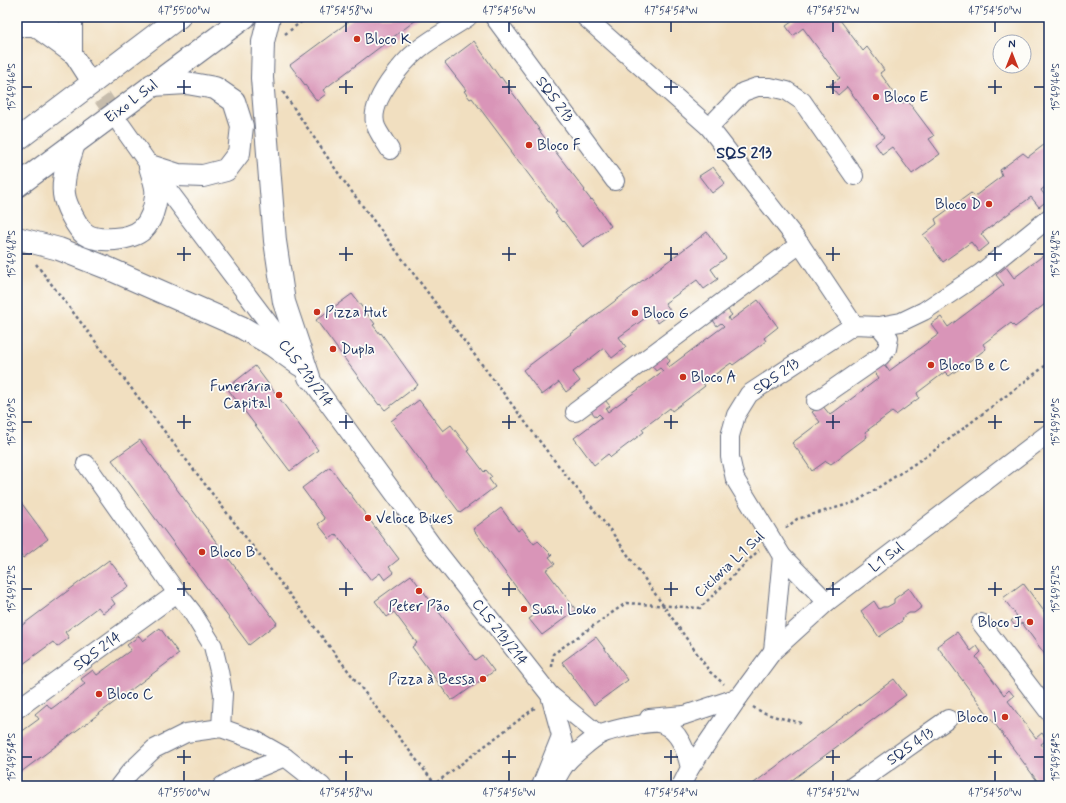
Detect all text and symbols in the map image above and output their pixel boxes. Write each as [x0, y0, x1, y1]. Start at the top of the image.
text: 47°55'00"W [158, 4, 210, 18]
text: 47°54'58"W [320, 4, 372, 18]
text: 47°54'56"W [483, 4, 535, 18]
text: 47°54'54"W [644, 4, 698, 18]
text: 47°54'52"W [807, 4, 859, 18]
text: 47°54'50"W [969, 4, 1021, 18]
place label: Bloco K [365, 30, 412, 50]
marker: Bloco K [352, 34, 362, 44]
north arrow [992, 34, 1032, 74]
text: N [1008, 38, 1016, 52]
text: 15°49'46"S [5, 63, 19, 111]
text: 15°49'46"S [1049, 63, 1063, 111]
street label: SQS 213 [531, 73, 578, 127]
street label: Eixo L Sul [101, 75, 162, 128]
place label: Bloco E [884, 88, 929, 108]
marker: Bloco E [871, 92, 881, 102]
place label: Bloco F [537, 136, 581, 156]
marker: Bloco F [524, 140, 534, 150]
district label: SQS 213 [716, 143, 772, 164]
place label: Bloco D [935, 195, 981, 215]
marker: Bloco D [984, 199, 994, 209]
text: 15°49'48"S [5, 230, 19, 278]
text: 15°49'48"S [1049, 230, 1063, 278]
place label: Pizza Hut [325, 303, 388, 323]
place label: Bloco G [643, 304, 689, 324]
marker: Pizza Hut [312, 307, 322, 317]
marker: Bloco G [630, 308, 640, 318]
street label: CLS 213/214 [273, 336, 337, 412]
place label: Dupla [341, 340, 375, 360]
marker: Dupla [328, 344, 338, 354]
street label: SQS 213 [749, 354, 804, 400]
place label: Bloco B e C [939, 356, 1010, 376]
marker: Bloco B e C [926, 360, 936, 370]
place label: Bloco A [691, 368, 736, 388]
marker: Bloco A [678, 372, 688, 382]
place label: Funerária Capital [210, 377, 271, 414]
marker: Funerária Capital [274, 390, 284, 400]
text: 15°49'50"S [5, 398, 19, 446]
text: 15°49'50"S [1049, 398, 1063, 446]
place label: Veloce Bikes [376, 509, 453, 529]
marker: Veloce Bikes [363, 513, 373, 523]
street label: Ciclovia L1 Sul [690, 527, 769, 602]
street label: L1 Sul [865, 538, 908, 578]
place label: Bloco B [210, 543, 255, 563]
marker: Bloco B [197, 547, 207, 557]
text: 15°49'52"S [5, 565, 19, 613]
text: 15°49'52"S [1049, 565, 1063, 613]
marker: Peter Pão [414, 586, 424, 596]
street label: CLS 213/214 [467, 595, 532, 670]
place label: Peter Pão [388, 597, 450, 617]
place label: Sushi Loko [532, 600, 596, 620]
marker: Sushi Loko [519, 604, 529, 614]
place label: Bloco J [978, 613, 1022, 633]
marker: Bloco J [1025, 617, 1035, 627]
street label: SQS 214 [69, 627, 126, 676]
place label: Pizza à Bessa [388, 670, 475, 690]
marker: Pizza à Bessa [478, 674, 488, 684]
place label: Bloco C [107, 685, 154, 705]
marker: Bloco C [94, 689, 104, 699]
place label: Bloco I [957, 708, 997, 728]
marker: Bloco I [1000, 712, 1010, 722]
street label: SQS 413 [883, 723, 938, 770]
text: 15°49'54"S [5, 732, 19, 781]
text: 15°49'54"S [1049, 732, 1063, 781]
text: 47°55'00"W [158, 786, 210, 800]
text: 47°54'58"W [320, 786, 372, 800]
text: 47°54'56"W [483, 786, 535, 800]
text: 47°54'54"W [644, 786, 698, 800]
text: 47°54'52"W [807, 786, 859, 800]
text: 47°54'50"W [969, 786, 1021, 800]

